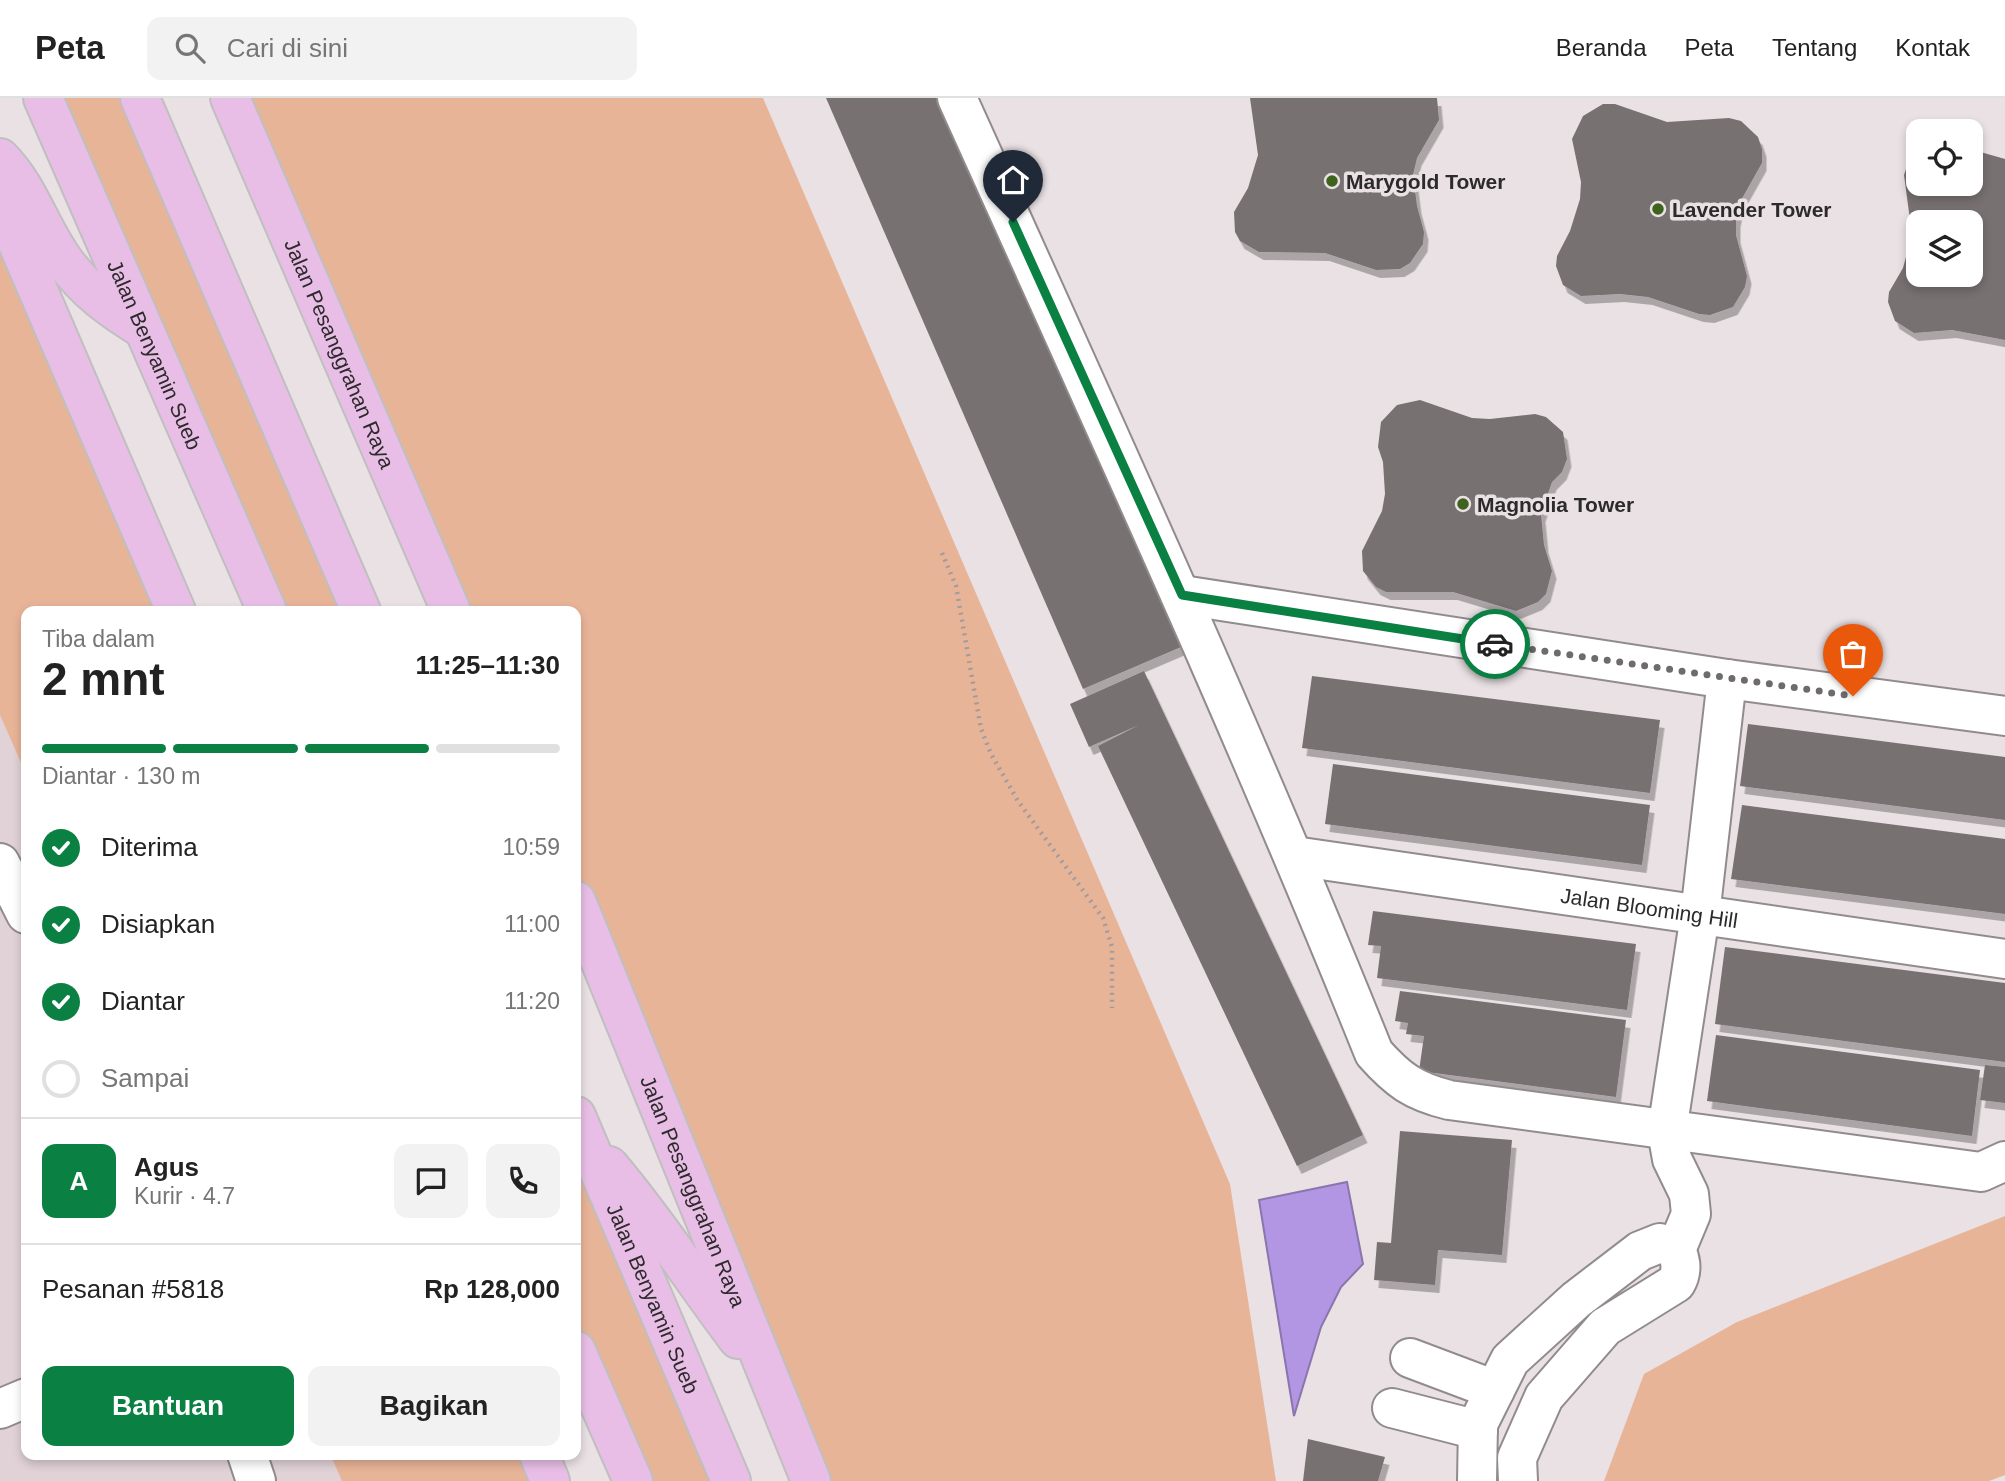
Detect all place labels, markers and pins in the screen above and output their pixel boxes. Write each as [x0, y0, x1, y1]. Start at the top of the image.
pin [983, 150, 1043, 222]
place label: Marygold Tower [1346, 170, 1505, 193]
marker: Marygold Tower [1324, 173, 1340, 189]
place label: Lavender Tower [1672, 198, 1832, 221]
marker: Lavender Tower [1650, 201, 1666, 217]
place label: Magnolia Tower [1477, 493, 1634, 516]
marker: Magnolia Tower [1455, 496, 1471, 512]
pin [1823, 624, 1883, 696]

